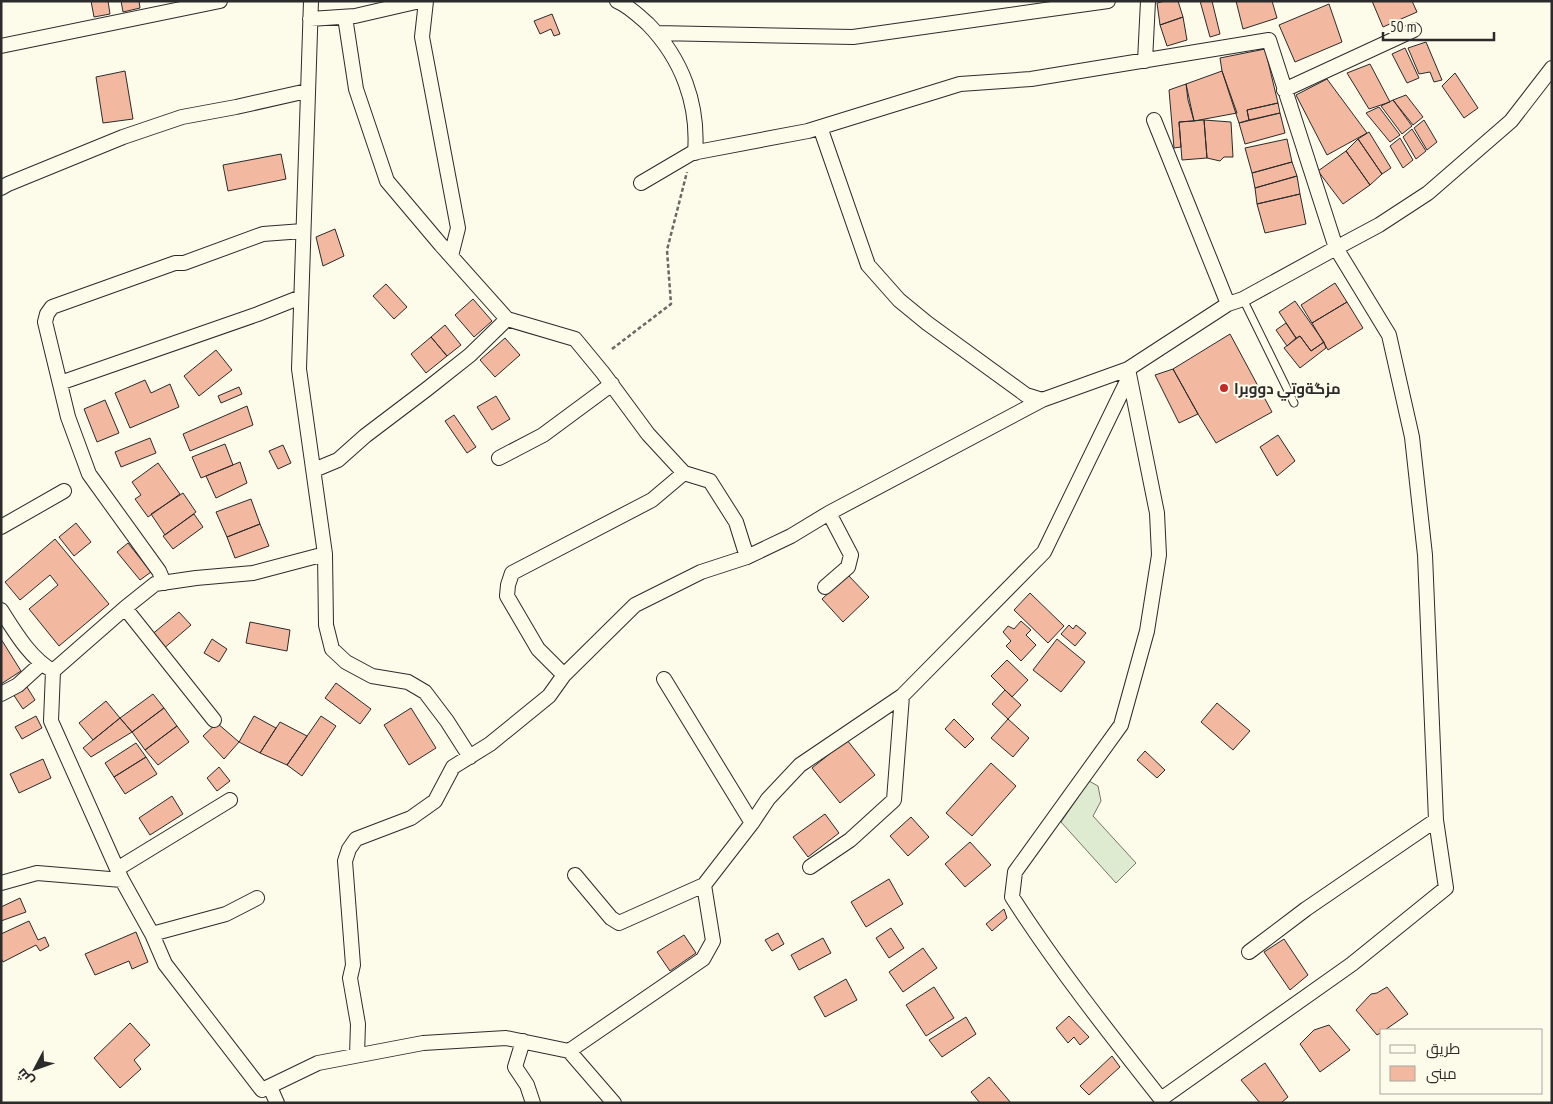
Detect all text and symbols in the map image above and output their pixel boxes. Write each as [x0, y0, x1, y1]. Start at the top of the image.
scale bar [1383, 10, 1494, 42]
text: 50 m [1390, 17, 1416, 36]
place label: مزگةوتي دووبرا [1234, 379, 1341, 401]
marker: مزگةوتي دووبرا [1218, 382, 1230, 394]
legend [1380, 1029, 1543, 1094]
text: طريق [1426, 1039, 1460, 1059]
north arrow [10, 1044, 60, 1094]
text: مبنى [1426, 1064, 1457, 1084]
text: ش [12, 1065, 38, 1090]

